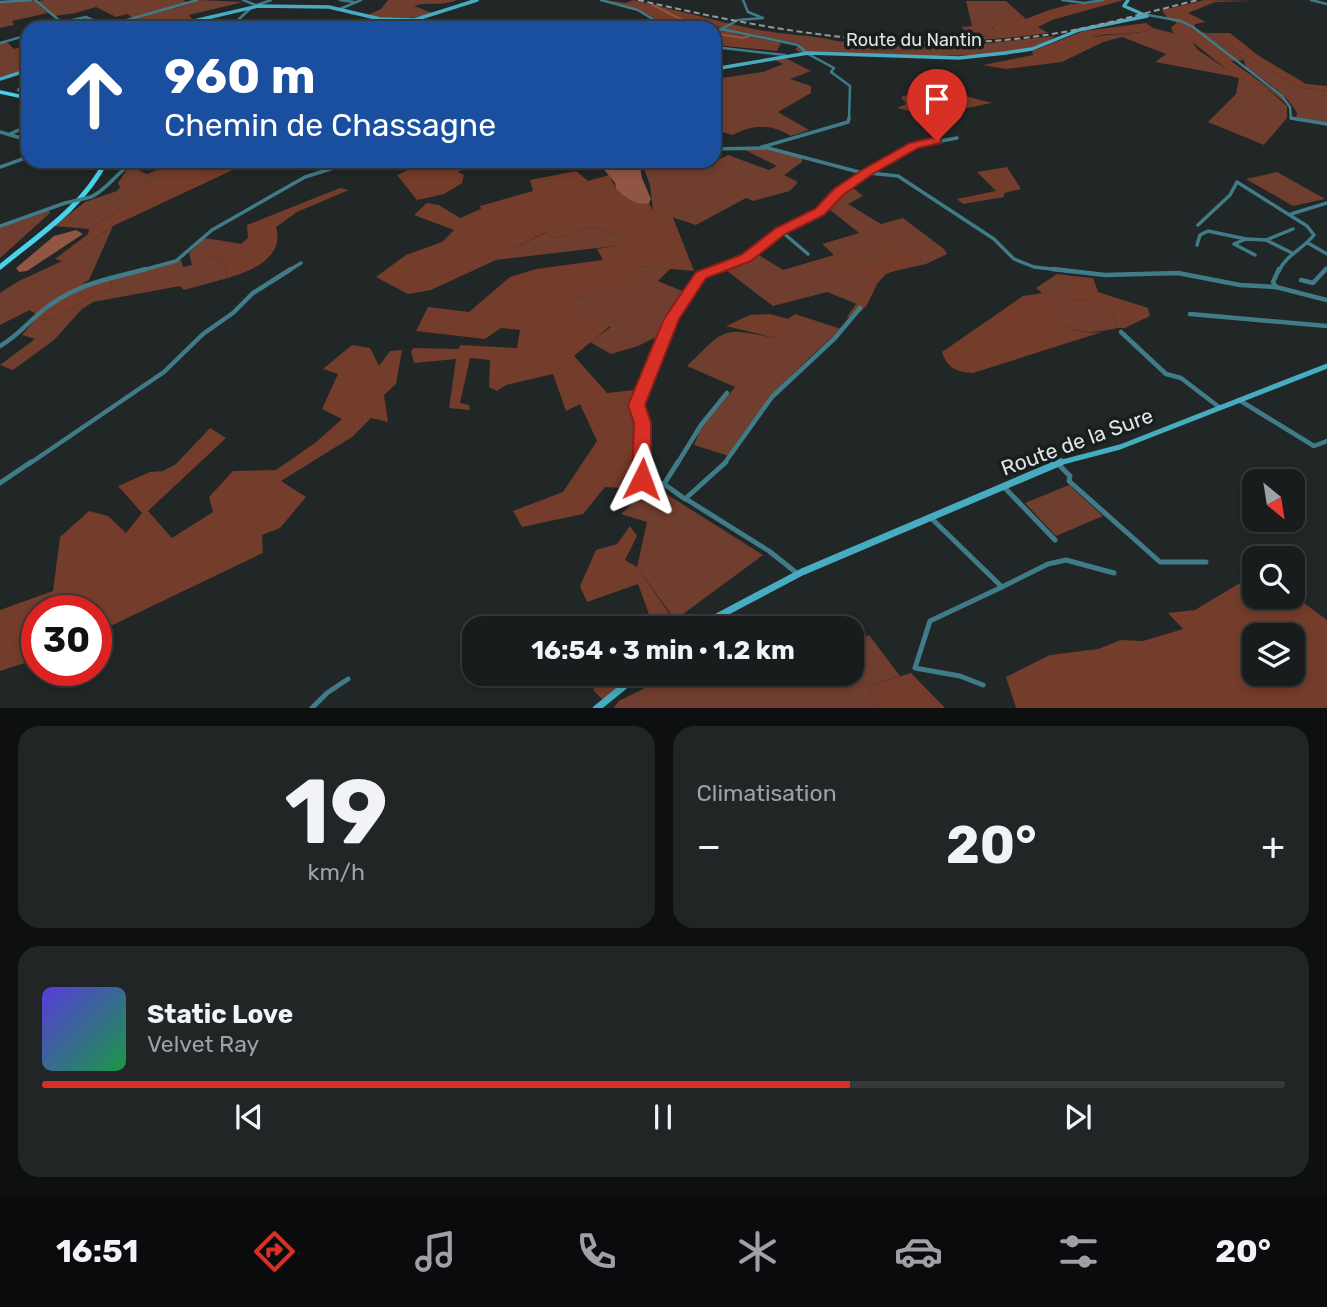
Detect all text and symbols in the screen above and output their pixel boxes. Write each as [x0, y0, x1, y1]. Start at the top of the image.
street label: Route du Nantin [846, 29, 982, 51]
text: 960 m [164, 47, 316, 105]
icon: ahead [49, 49, 140, 140]
pin [907, 69, 967, 141]
icon: arrive [918, 80, 956, 118]
text: Chemin de Chassagne [164, 106, 496, 144]
street label: Route de la Sure [997, 402, 1156, 481]
position arrow [605, 442, 679, 516]
north arrow [1242, 469, 1306, 532]
map controls [1242, 469, 1305, 686]
button: search [1242, 546, 1305, 609]
speed limit sign: 30 [21, 595, 112, 686]
button: layers [1242, 623, 1305, 686]
text: 16:54 · 3 min · 1.2 km [531, 635, 795, 666]
text: 19 [284, 758, 388, 866]
text: Climatisation [697, 779, 837, 807]
text: 20° [946, 814, 1037, 876]
text: − [697, 823, 721, 869]
text: + [1261, 823, 1285, 869]
text: km/h [308, 858, 365, 886]
text: Static Love [147, 999, 293, 1030]
text: Velvet Ray [147, 1030, 259, 1058]
icon: previous [230, 1098, 268, 1136]
icon: pause [644, 1098, 682, 1136]
icon: next [1059, 1098, 1097, 1136]
icon: directions [250, 1227, 299, 1276]
icon: music [411, 1227, 460, 1276]
icon: phone [572, 1227, 621, 1276]
icon: climate [733, 1227, 782, 1276]
icon: car [894, 1227, 943, 1276]
icon: filters [1054, 1227, 1103, 1276]
text: 16:51 [56, 1232, 138, 1270]
text: 20° [1215, 1232, 1271, 1270]

